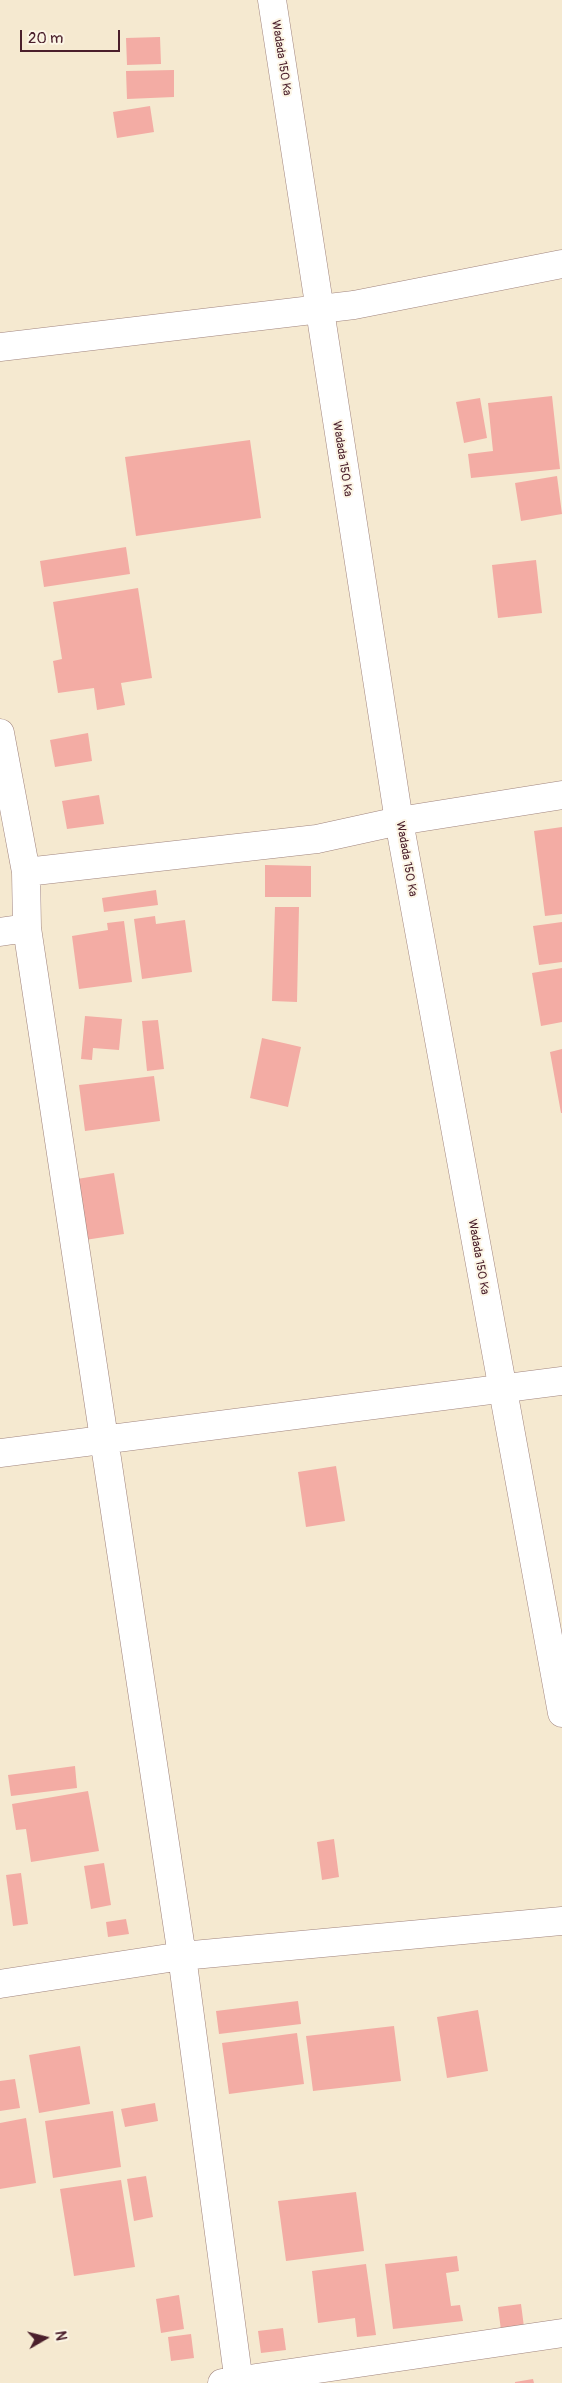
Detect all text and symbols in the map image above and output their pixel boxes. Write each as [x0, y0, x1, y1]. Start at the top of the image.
street label: Wadada 150 Ka [268, 19, 294, 97]
scale bar [22, 20, 122, 52]
text: 20 m [28, 29, 63, 48]
street label: Wadada 150 Ka [329, 420, 355, 498]
street label: Wadada 150 Ka [392, 820, 420, 898]
street label: Wadada 150 Ka [464, 1218, 492, 1296]
north arrow [20, 2313, 70, 2363]
text: N [51, 2330, 69, 2342]

